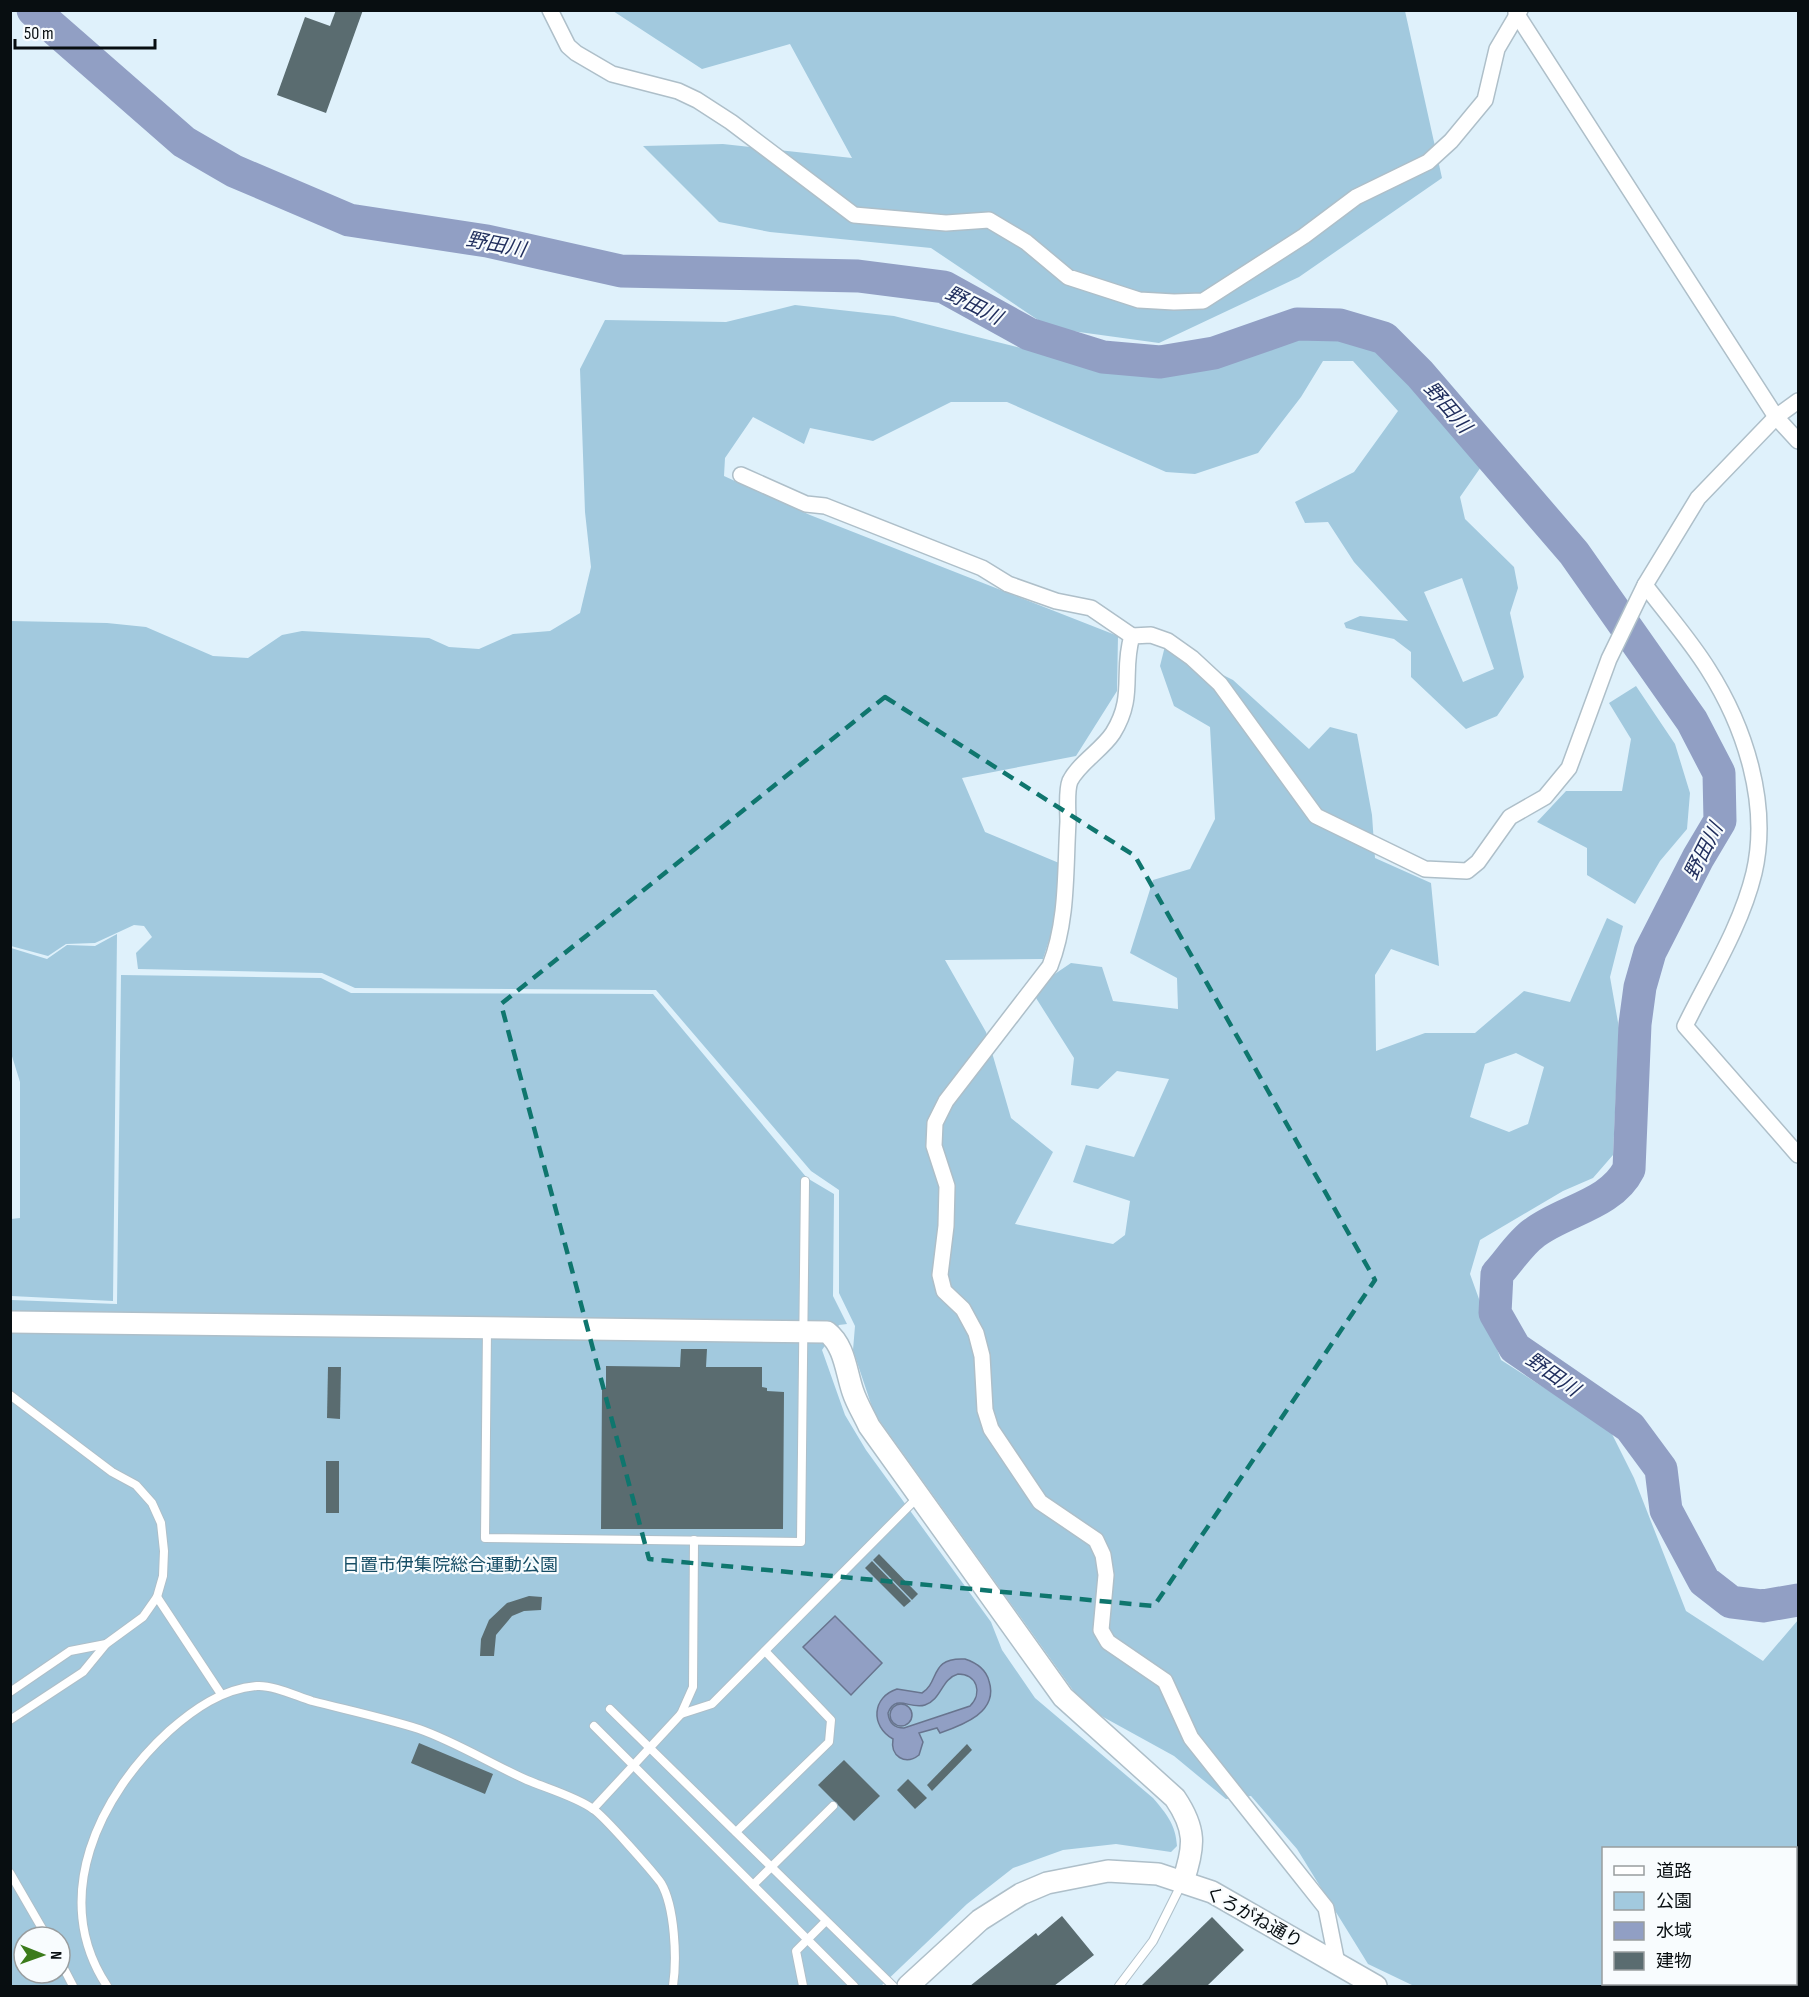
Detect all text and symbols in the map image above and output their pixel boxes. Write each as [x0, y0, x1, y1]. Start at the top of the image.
scale bar [15, 12, 154, 50]
text: 50 m [24, 23, 54, 44]
water label: 野田川 [464, 227, 530, 263]
water label: 野田川 [941, 282, 1008, 331]
water label: 野田川 [1419, 377, 1477, 440]
water label: 野田川 [1680, 817, 1729, 884]
water label: 野田川 [1521, 1348, 1586, 1403]
park label: 日置市伊集院総合運動公園 [342, 1555, 558, 1576]
legend [1602, 1847, 1797, 1985]
text: 道路 [1656, 1861, 1692, 1882]
street label: くろがね通り [1201, 1882, 1306, 1953]
text: 公園 [1656, 1891, 1692, 1912]
text: 水域 [1656, 1921, 1692, 1942]
north arrow [12, 1925, 72, 1985]
text: N [46, 1951, 65, 1960]
text: 建物 [1656, 1951, 1692, 1972]

